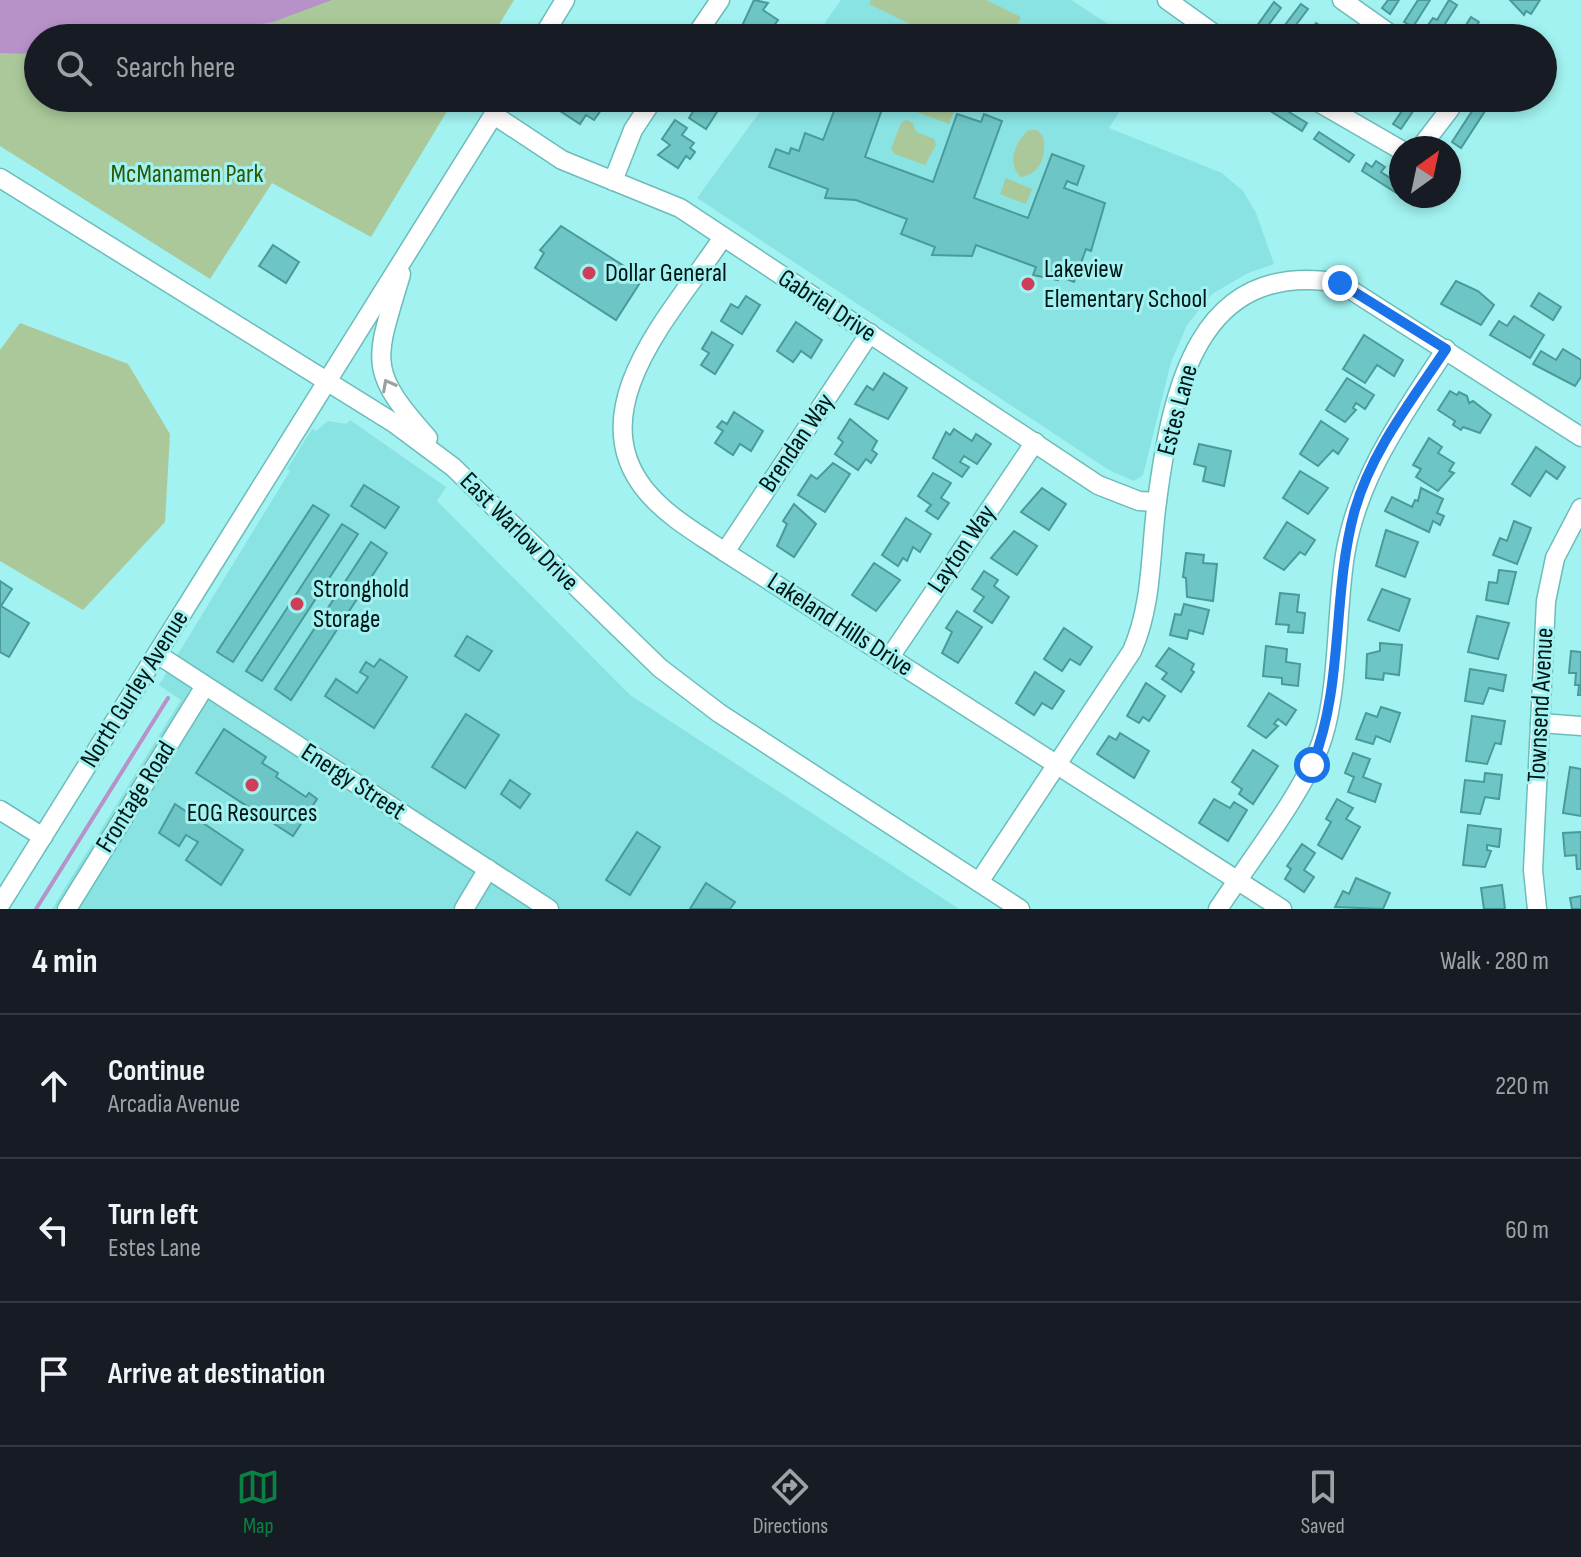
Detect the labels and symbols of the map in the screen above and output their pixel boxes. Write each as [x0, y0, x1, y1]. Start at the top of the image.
north arrow [1389, 136, 1461, 208]
park label: McManamen Park [111, 159, 264, 190]
place label: Lakeview Elementary School [1044, 254, 1207, 315]
place label: Dollar General [605, 258, 727, 289]
street label: Gabriel Drive [772, 263, 882, 349]
marker: Dollar General [580, 264, 598, 282]
route end [1322, 265, 1358, 301]
marker: Lakeview Elementary School [1019, 275, 1037, 293]
street label: Estes Lane [1151, 361, 1205, 459]
one-way arrow [382, 379, 397, 393]
street label: Brendan Way [753, 388, 841, 498]
street label: East Warlow Drive [453, 466, 585, 598]
street label: Layton Way [921, 499, 1003, 599]
street label: Lakeland Hills Drive [761, 566, 919, 684]
place label: Stronghold Storage [313, 574, 409, 635]
marker: Stronghold Storage [288, 595, 306, 613]
street label: North Gurley Avenue [74, 605, 196, 773]
street label: Townsend Avenue [1521, 627, 1561, 783]
street label: Frontage Road [90, 736, 182, 858]
street label: Energy Street [295, 737, 411, 827]
route start [1294, 747, 1330, 783]
marker: EOG Resources [243, 776, 261, 794]
place label: EOG Resources [187, 798, 317, 829]

